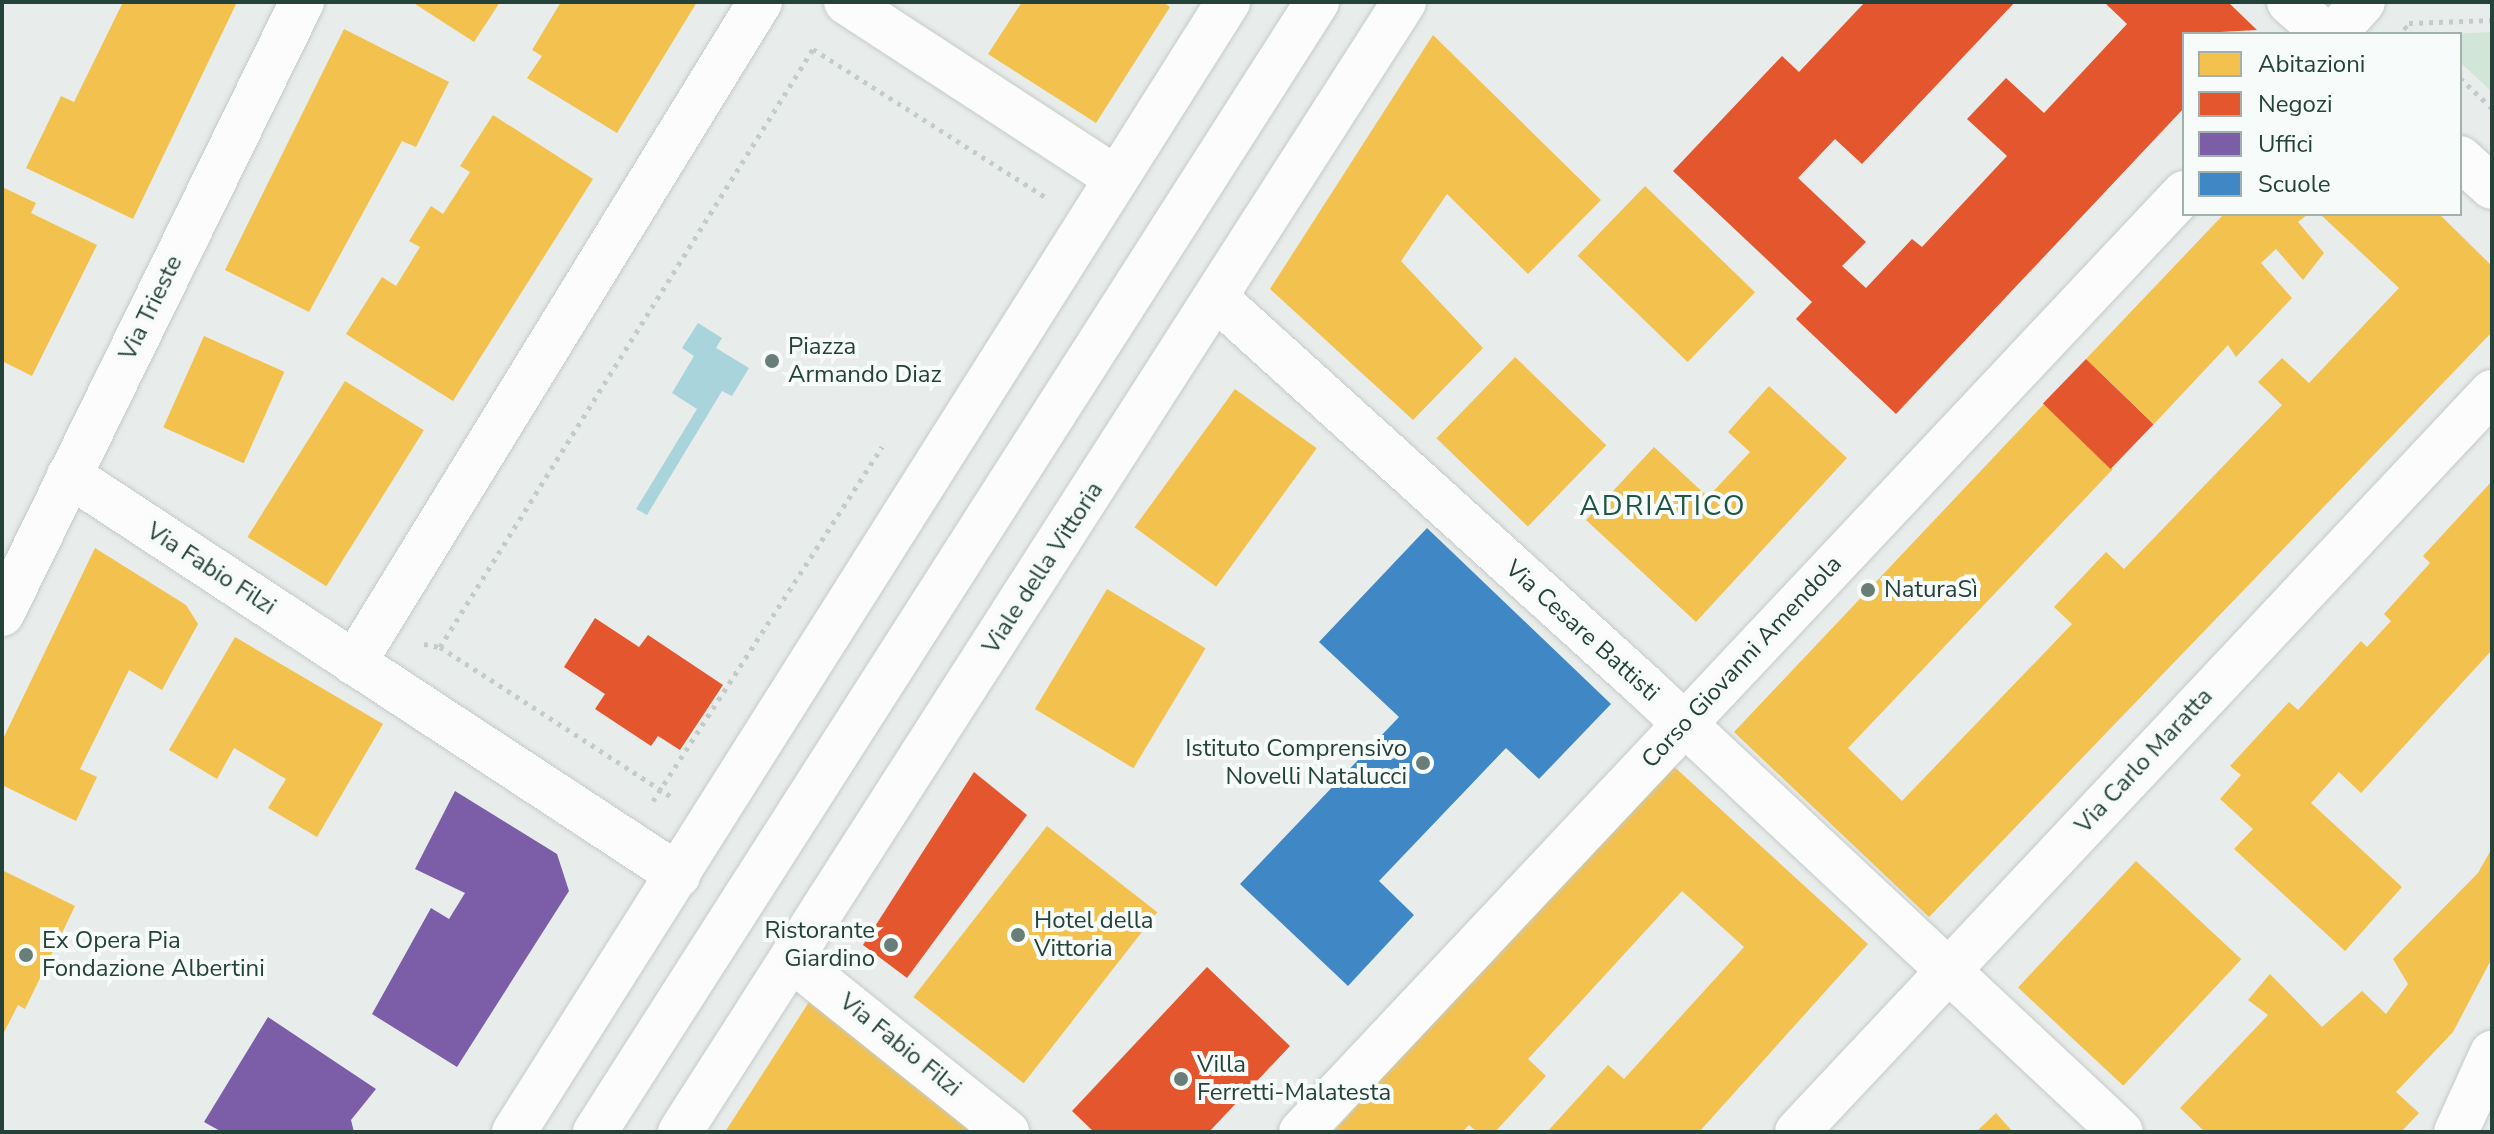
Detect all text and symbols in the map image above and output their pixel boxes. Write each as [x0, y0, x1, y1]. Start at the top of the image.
legend [2182, 32, 2462, 216]
text: Abitazioni [2258, 48, 2365, 80]
text: Negozi [2258, 88, 2332, 120]
text: Uffici [2258, 128, 2313, 160]
text: Scuole [2258, 168, 2330, 200]
street label: Via Trieste [113, 251, 189, 365]
place label: Piazza Armando Diaz [788, 333, 942, 389]
marker: Piazza Armando Diaz [763, 352, 781, 370]
street label: Viale della Vittoria [977, 477, 1109, 659]
district label: ADRIATICO [1579, 489, 1747, 523]
street label: Via Fabio Filzi [141, 517, 281, 621]
street label: Corso Giovanni Amendola [1636, 550, 1848, 774]
street label: Via Cesare Battisti [1499, 554, 1665, 708]
place label: NaturaSì [1884, 576, 1978, 604]
marker: NaturaSì [1859, 581, 1877, 599]
street label: Via Carlo Maratta [2069, 682, 2219, 840]
place label: Istituto Comprensivo Novelli Natalucci [1185, 735, 1407, 791]
marker: Istituto Comprensivo Novelli Natalucci [1414, 754, 1432, 772]
place label: Hotel della Vittoria [1034, 907, 1153, 963]
place label: Ristorante Giardino [764, 917, 875, 973]
marker: Hotel della Vittoria [1009, 926, 1027, 944]
place label: Ex Opera Pia Fondazione Albertini [42, 927, 265, 983]
marker: Ristorante Giardino [882, 936, 900, 954]
marker: Ex Opera Pia Fondazione Albertini [17, 946, 35, 964]
street label: Via Fabio Filzi [833, 987, 967, 1103]
place label: Villa Ferretti-Malatesta [1197, 1051, 1391, 1107]
marker: Villa Ferretti-Malatesta [1172, 1070, 1190, 1088]

